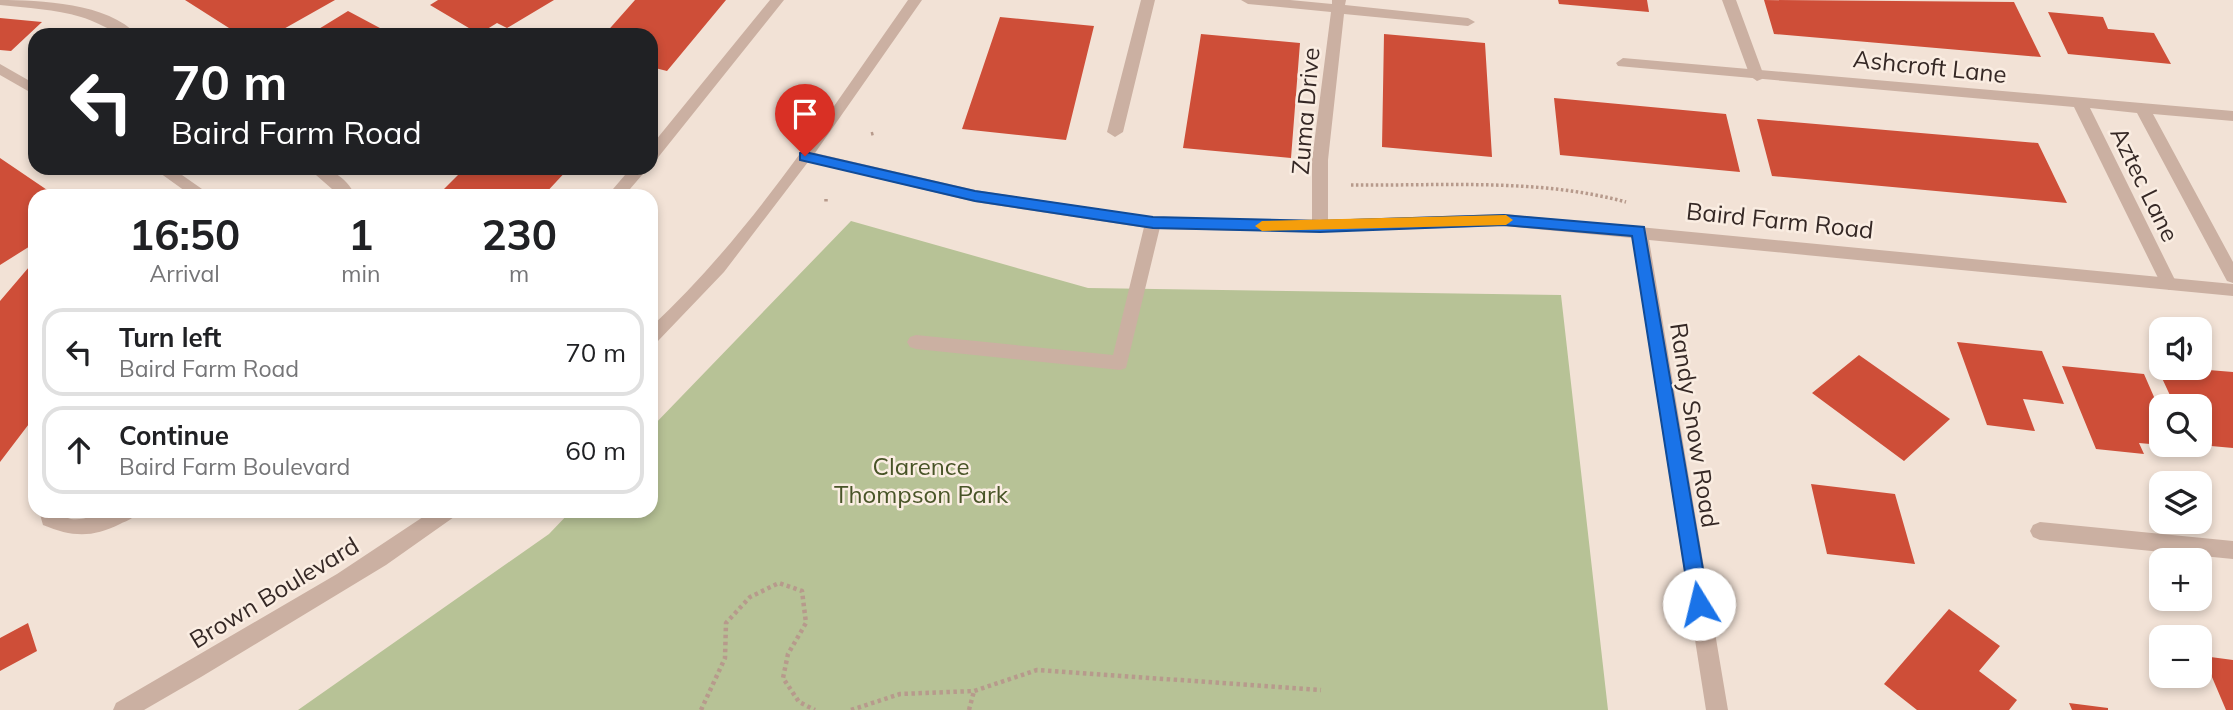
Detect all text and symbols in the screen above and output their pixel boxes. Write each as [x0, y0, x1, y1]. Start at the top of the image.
street label: Ashcroft Lane [1852, 43, 2008, 89]
street label: Zuma Drive [1284, 46, 1326, 176]
text: 70 m [171, 51, 287, 112]
icon: left [56, 56, 147, 147]
pin [775, 84, 835, 156]
icon: arrive [786, 95, 824, 133]
text: Baird Farm Road [171, 112, 422, 152]
street label: Aztec Lane [2104, 122, 2186, 246]
street label: Baird Farm Road [1685, 195, 1875, 245]
text: 16:50 [129, 208, 240, 261]
text: 1 [348, 208, 373, 261]
text: 230 [481, 208, 557, 261]
text: Arrival [149, 259, 220, 288]
text: min [341, 259, 380, 288]
text: m [509, 259, 529, 288]
map controls [2149, 317, 2212, 688]
button: sound [2149, 317, 2212, 380]
street label: Randy Snow Road [1664, 320, 1726, 530]
text: Turn left [119, 321, 221, 354]
icon: left [60, 333, 98, 371]
text: 70 m [565, 336, 626, 369]
text: Baird Farm Road [119, 354, 299, 383]
button: search [2149, 394, 2212, 457]
text: Continue [119, 419, 229, 452]
icon: ahead [60, 431, 98, 469]
text: 60 m [565, 434, 626, 467]
park label: Clarence Thompson Park [834, 451, 1009, 509]
text: Baird Farm Boulevard [119, 452, 350, 481]
button: layers [2149, 471, 2212, 534]
street label: Brown Boulevard [184, 530, 364, 654]
button: + [2149, 548, 2212, 611]
position arrow [1662, 567, 1736, 641]
button: − [2149, 625, 2212, 688]

